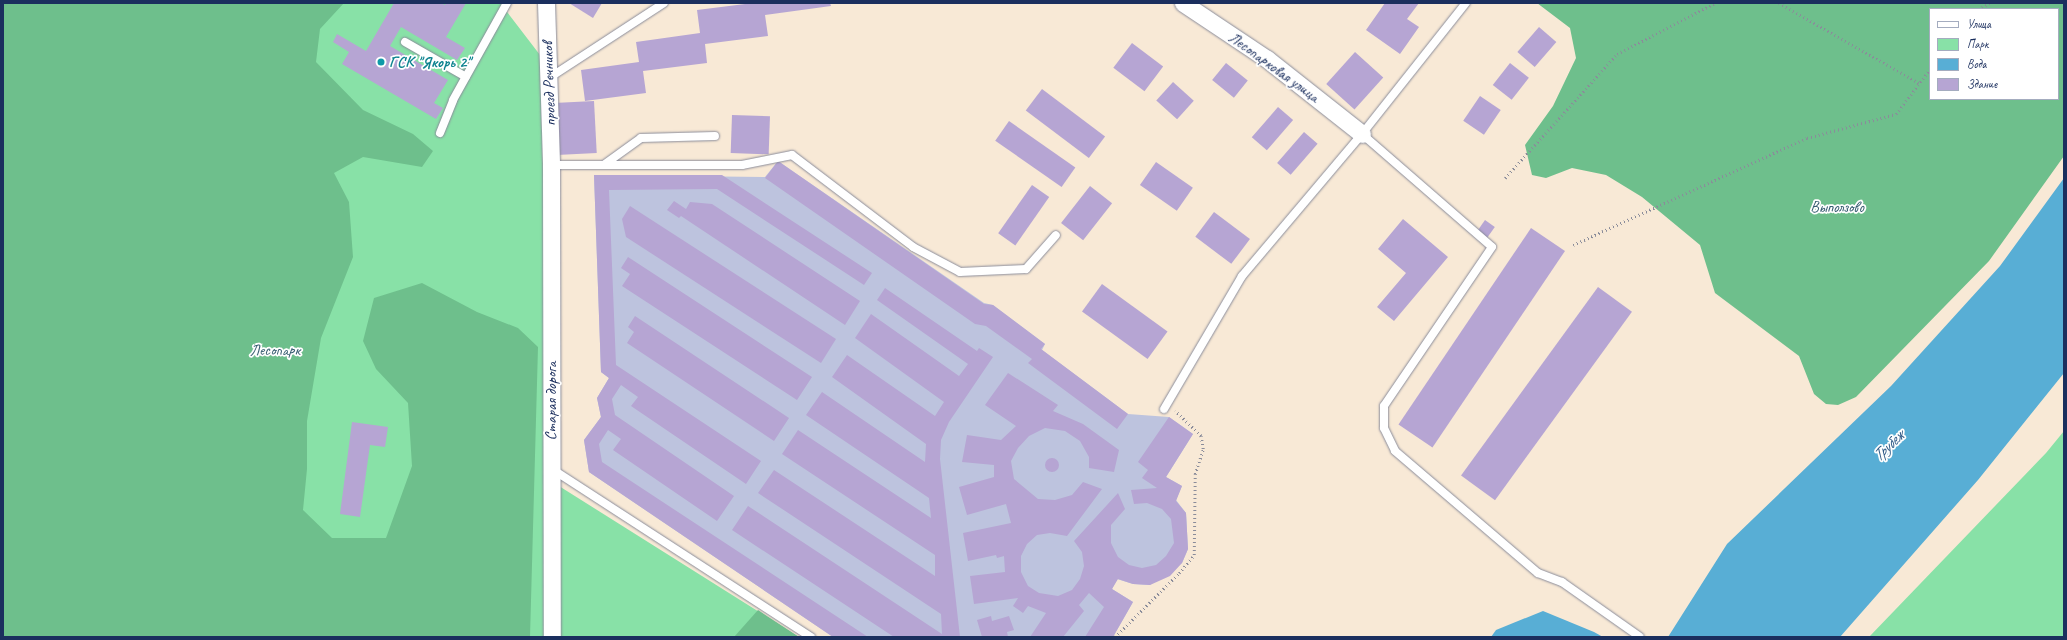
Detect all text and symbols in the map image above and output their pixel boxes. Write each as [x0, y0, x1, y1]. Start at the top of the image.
legend [1929, 8, 2059, 100]
text: Улица [1967, 16, 1991, 32]
street label: Лесопарковая улица [1225, 28, 1323, 106]
text: Парк [1967, 36, 1988, 52]
street label: проезд Речников [538, 41, 560, 127]
place label: ГСК "Якорь 2" [389, 52, 470, 72]
text: Вода [1967, 56, 1986, 72]
marker: ГСК "Якорь 2" [376, 57, 386, 67]
text: Здание [1967, 76, 1997, 92]
park label: Выползово [1810, 197, 1864, 217]
park label: Лесопарк [250, 340, 300, 360]
street label: Старая дорога [541, 362, 561, 440]
water label: Трубеж [1868, 426, 1908, 466]

